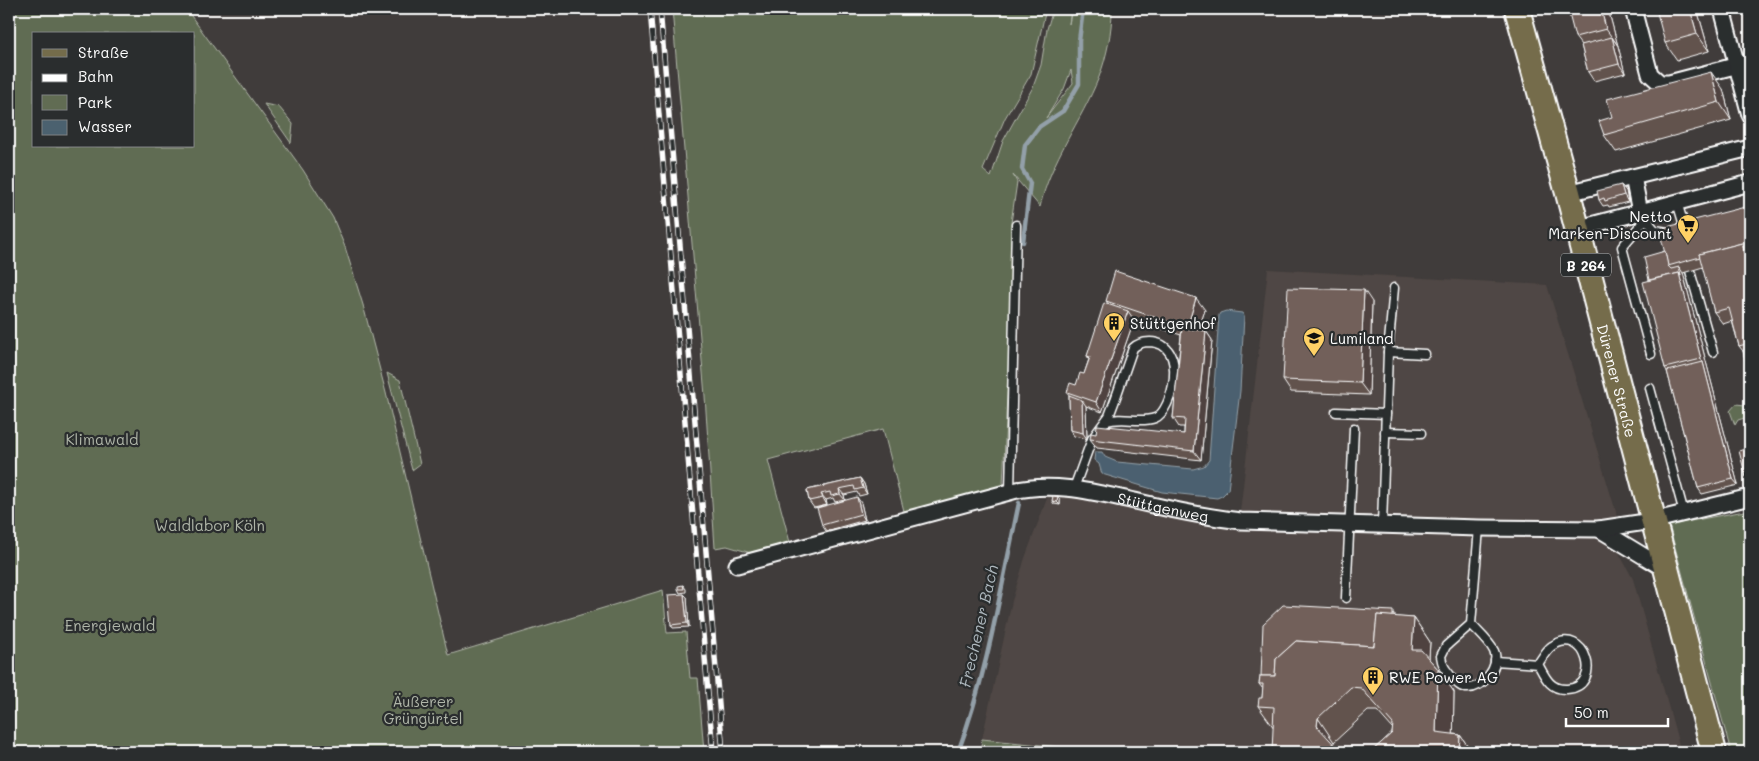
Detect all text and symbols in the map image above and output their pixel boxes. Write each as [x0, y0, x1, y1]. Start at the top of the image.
legend [32, 32, 195, 148]
text: Straße [78, 42, 129, 62]
text: Bahn [78, 66, 113, 86]
text: Park [78, 92, 112, 112]
text: Wasser [78, 116, 132, 136]
place label: Netto Marken-Discount [1548, 206, 1672, 243]
supermarket icon: Netto Marken-Discount [1676, 213, 1700, 244]
road number: B 264 [1561, 254, 1611, 276]
building icon: Stüttgenhof [1102, 311, 1126, 342]
place label: Stüttgenhof [1130, 313, 1217, 333]
street label: Dürener Straße [1593, 322, 1641, 439]
school or university icon: Lumiland [1302, 326, 1326, 357]
place label: Lumiland [1330, 328, 1394, 348]
park label: Klimawald [65, 429, 139, 449]
street label: Stüttgenweg [1116, 488, 1210, 526]
park label: Waldlabor Köln [155, 515, 265, 535]
water label: Frechener Bach [954, 563, 1002, 689]
park label: Energiewald [65, 615, 155, 635]
building icon: RWE Power AG [1361, 665, 1385, 696]
place label: RWE Power AG [1389, 667, 1498, 687]
park label: Äußerer Grüngürtel [383, 691, 463, 728]
scale bar [1566, 696, 1669, 728]
text: 50 m [1574, 702, 1609, 722]

